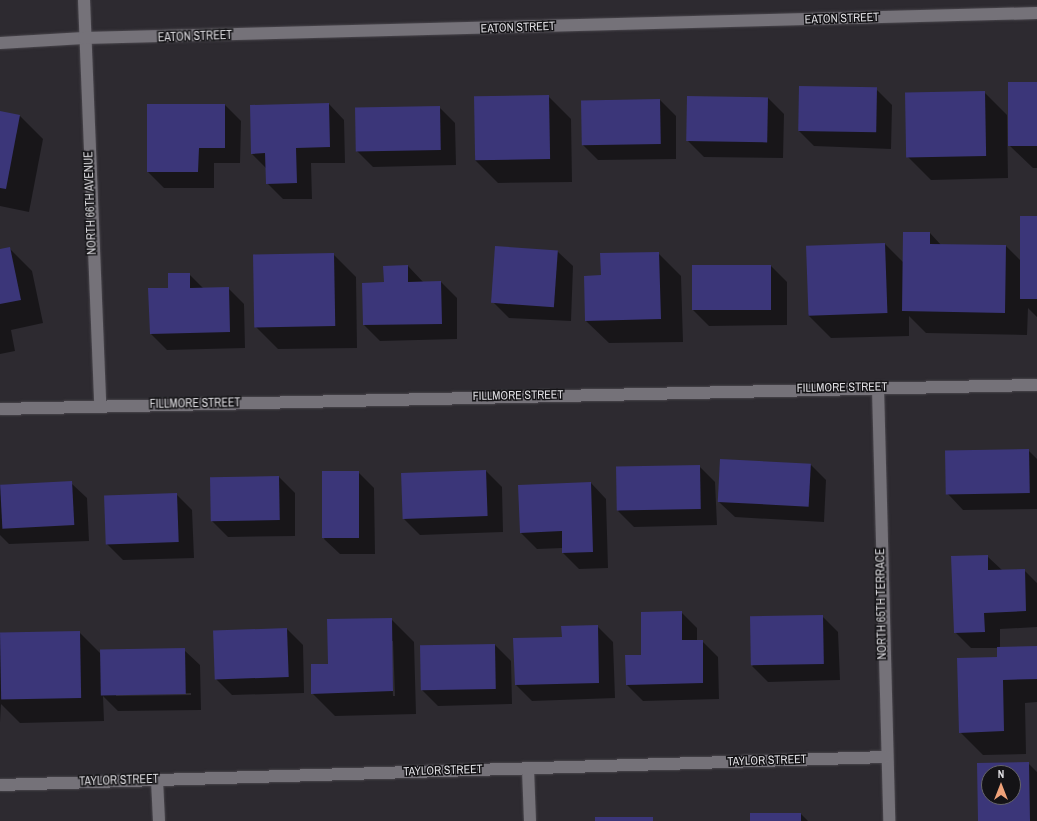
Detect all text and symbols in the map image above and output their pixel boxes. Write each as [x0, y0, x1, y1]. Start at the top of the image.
street label: EATON STREET [804, 11, 880, 27]
street label: EATON STREET [480, 20, 556, 36]
street label: EATON STREET [157, 29, 233, 45]
street label: NORTH 66TH AVENUE [82, 151, 100, 255]
street label: FILLMORE STREET [796, 380, 888, 396]
street label: FILLMORE STREET [472, 388, 564, 404]
street label: FILLMORE STREET [149, 396, 241, 412]
street label: NORTH 65TH TERRACE [874, 548, 890, 660]
street label: TAYLOR STREET [727, 752, 807, 770]
street label: TAYLOR STREET [403, 762, 483, 780]
north arrow [981, 765, 1021, 805]
text: N [998, 767, 1004, 781]
street label: TAYLOR STREET [79, 772, 159, 790]

